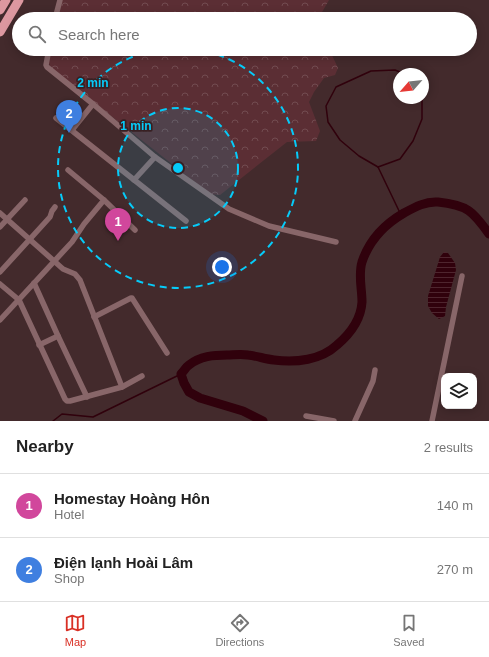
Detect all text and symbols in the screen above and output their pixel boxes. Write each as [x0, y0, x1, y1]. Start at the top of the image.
search box [12, 12, 477, 56]
icon: search [26, 23, 48, 45]
text: Search here [58, 26, 140, 43]
north arrow [393, 68, 429, 104]
text: 2 min [77, 76, 109, 90]
pin: 2 [56, 100, 82, 133]
text: 1 min [120, 119, 152, 133]
centre of rings [171, 161, 185, 175]
pin: 1 [105, 208, 131, 241]
your location [212, 257, 232, 277]
map controls [441, 373, 477, 409]
button: layers [441, 373, 477, 409]
text: Nearby [16, 437, 74, 456]
text: 2 results [424, 440, 473, 455]
text: Homestay Hoàng Hôn [54, 490, 210, 507]
text: 1 [25, 498, 33, 513]
text: 140 m [437, 498, 473, 513]
text: Hotel [54, 507, 84, 522]
text: Điện lạnh Hoài Lâm [54, 554, 193, 571]
text: 2 [25, 562, 33, 577]
text: 270 m [437, 562, 473, 577]
text: Shop [54, 571, 84, 586]
tab: Map [64, 612, 86, 648]
tab: Directions [215, 612, 264, 648]
tab: Saved [393, 612, 424, 648]

